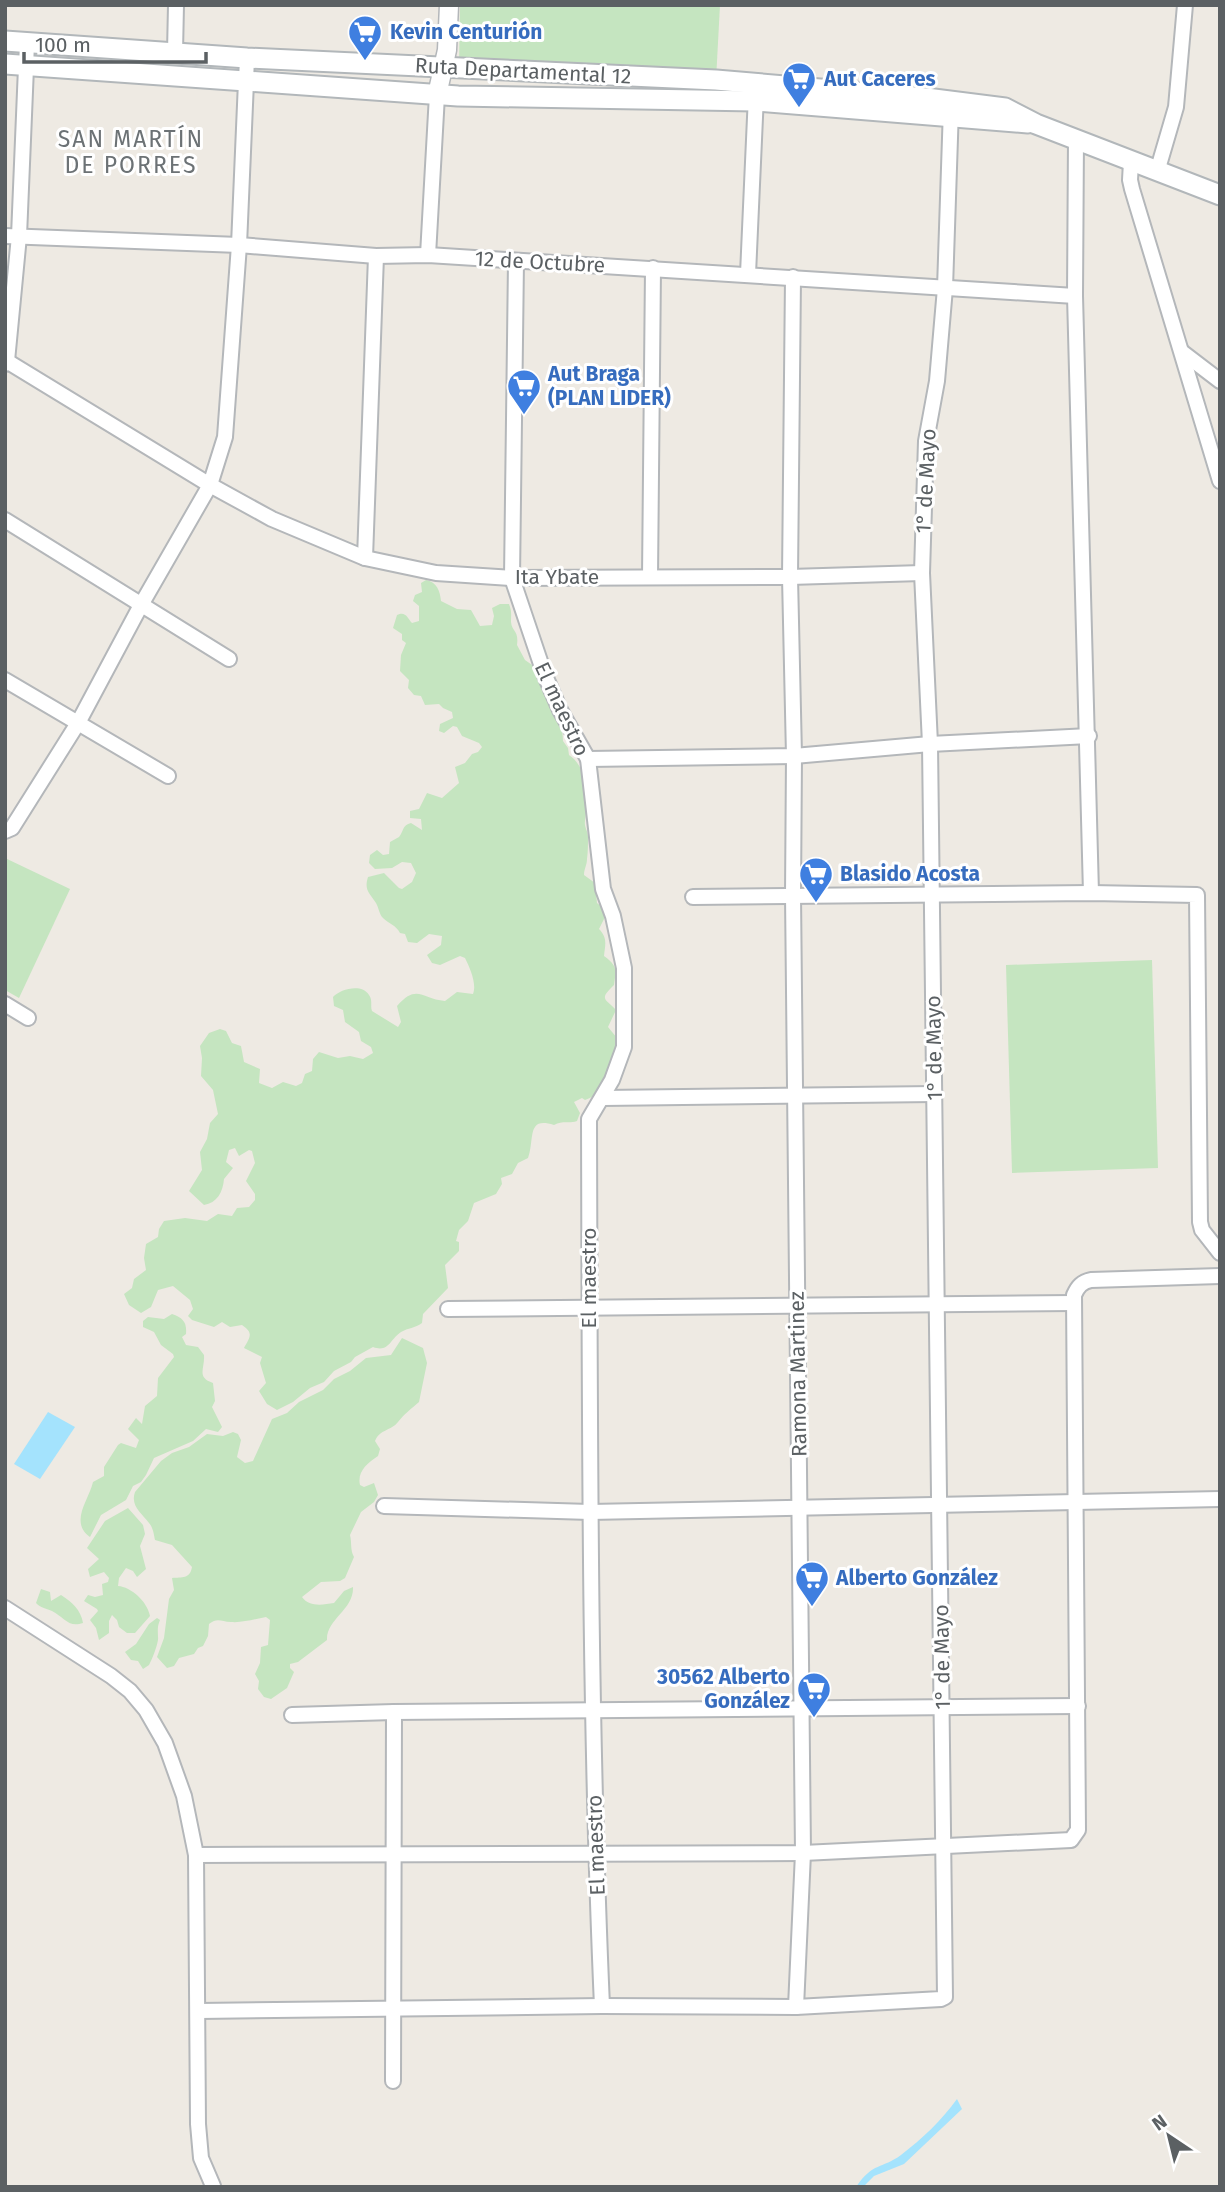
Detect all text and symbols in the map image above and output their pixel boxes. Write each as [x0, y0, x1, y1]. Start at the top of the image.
supermarket icon: Kevin Centurión [346, 13, 384, 62]
place label: Kevin Centurión [390, 19, 542, 45]
scale bar [24, 21, 206, 65]
text: 100 m [35, 32, 91, 58]
street label: Ruta Departamental 12 [414, 52, 632, 90]
supermarket icon: Aut Caceres [780, 60, 818, 109]
place label: Aut Caceres [823, 66, 936, 92]
district label: SAN MARTÍN DE PORRES [58, 124, 204, 179]
street label: 12 de Octubre [474, 246, 606, 278]
place label: Aut Braga (PLAN LIDER) [547, 361, 671, 411]
supermarket icon: Aut Braga (PLAN LIDER) [505, 367, 543, 416]
street label: 1° de Mayo [910, 428, 942, 534]
street label: Ita Ybate [515, 564, 599, 590]
street label: El maestro [529, 658, 595, 760]
supermarket icon: Blasido Acosta [797, 855, 835, 904]
place label: Blasido Acosta [840, 861, 980, 887]
street label: 1° de Mayo [920, 995, 948, 1101]
street label: El maestro [576, 1228, 602, 1328]
street label: Ramona Martinez [784, 1291, 812, 1457]
supermarket icon: Alberto González [793, 1559, 831, 1608]
place label: Alberto González [835, 1565, 998, 1591]
street label: 1° de Mayo [928, 1604, 956, 1710]
place label: 30562 Alberto González [656, 1664, 790, 1714]
supermarket icon: 30562 Alberto González [795, 1670, 833, 1719]
street label: El maestro [581, 1794, 611, 1896]
north arrow [1134, 2101, 1204, 2171]
text: N [1148, 2109, 1171, 2136]

